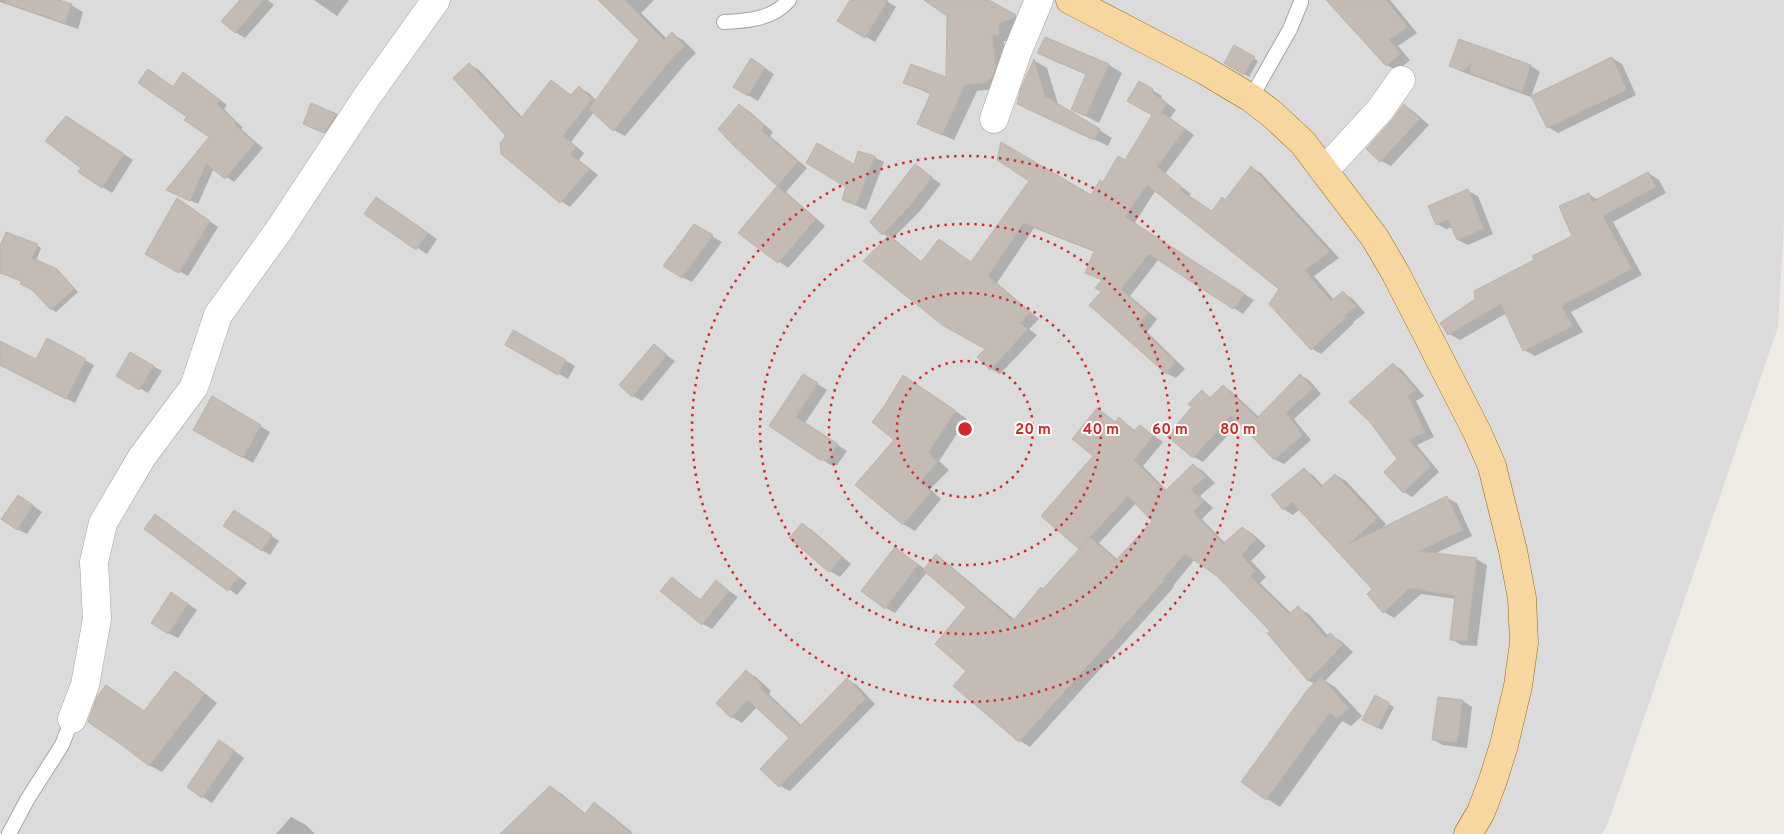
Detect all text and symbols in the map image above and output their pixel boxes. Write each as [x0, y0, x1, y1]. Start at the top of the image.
centre of rings [956, 420, 974, 438]
text: 20 m [1015, 421, 1051, 440]
text: 40 m [1083, 421, 1119, 440]
text: 60 m [1152, 421, 1188, 440]
text: 80 m [1220, 421, 1256, 440]

